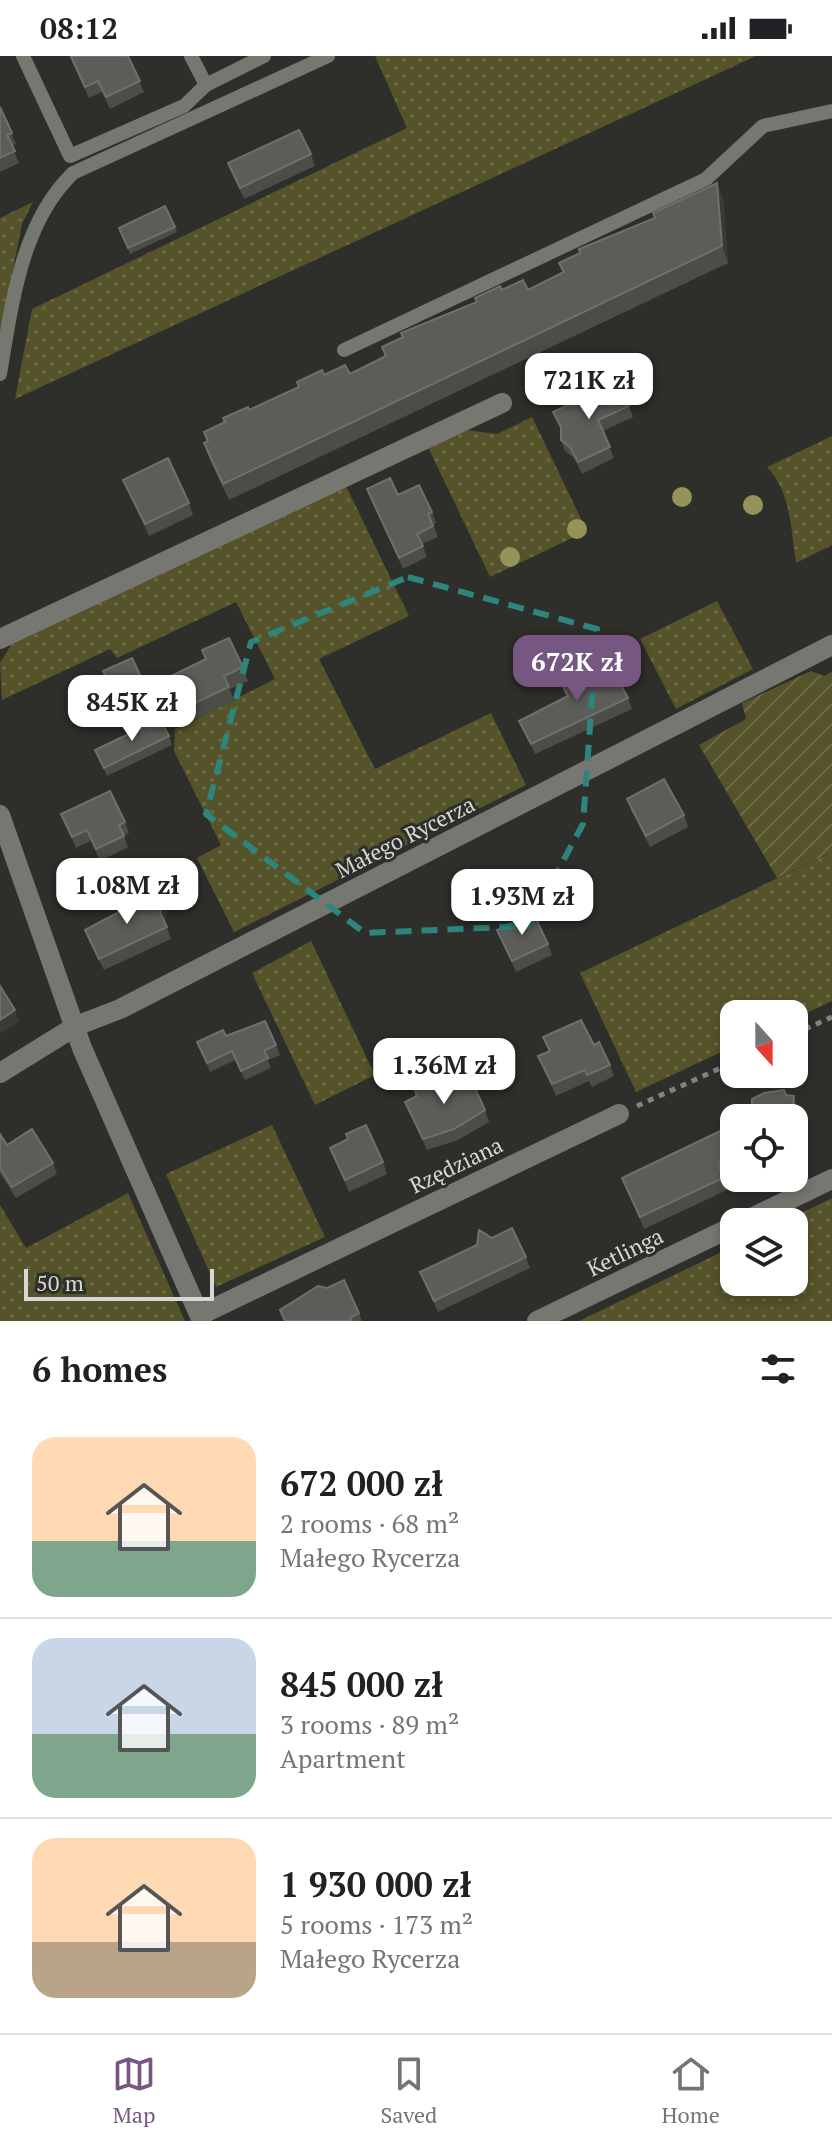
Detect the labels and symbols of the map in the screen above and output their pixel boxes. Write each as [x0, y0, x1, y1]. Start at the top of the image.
pin: 721K zł [515, 353, 663, 421]
pin: 672K zł [503, 635, 651, 703]
pin: 845K zł [58, 675, 206, 743]
street label: Małego Rycerza [330, 789, 479, 884]
pin: 1.08M zł [44, 858, 210, 926]
pin: 1.93M zł [439, 869, 605, 937]
north arrow [720, 1000, 808, 1088]
pin: 1.36M zł [361, 1038, 527, 1106]
street label: Rzędziana [405, 1130, 507, 1199]
street label: Ketlinga [582, 1221, 668, 1282]
scale bar [24, 1265, 214, 1301]

